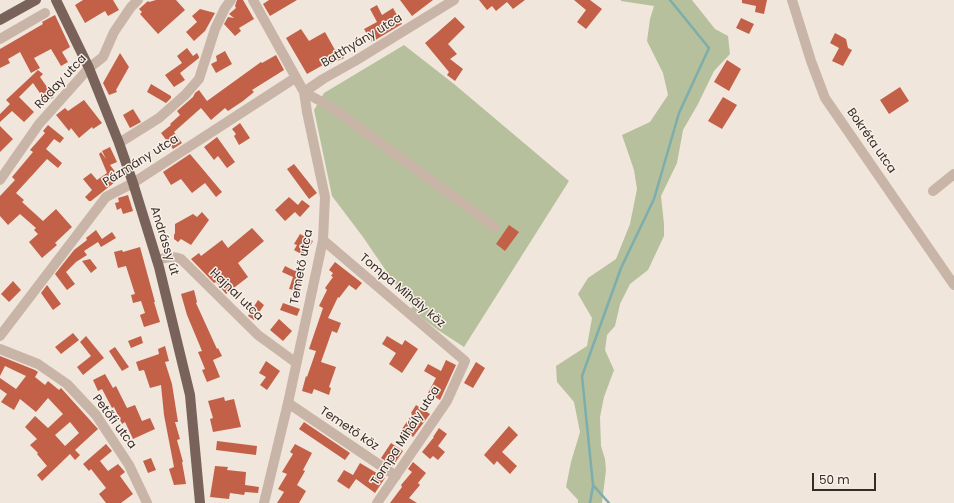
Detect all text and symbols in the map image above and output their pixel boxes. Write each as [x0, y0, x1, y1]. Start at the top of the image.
street label: Batthyány utca [319, 11, 405, 71]
street label: Ráday utca [32, 52, 90, 112]
street label: Bokréta utca [843, 106, 899, 176]
street label: Pázmány utca [101, 132, 181, 190]
street label: Andrássy út [147, 205, 181, 277]
street label: Temető utca [288, 228, 316, 306]
street label: Tompa Mihály köz [356, 251, 448, 331]
street label: Hajnal utca [206, 266, 266, 324]
street label: Tompa Mihály utca [369, 384, 443, 488]
street label: Petőfi utca [89, 392, 139, 452]
street label: Temető köz [317, 404, 381, 454]
scale bar [814, 465, 878, 491]
text: 50 m [819, 471, 850, 488]

